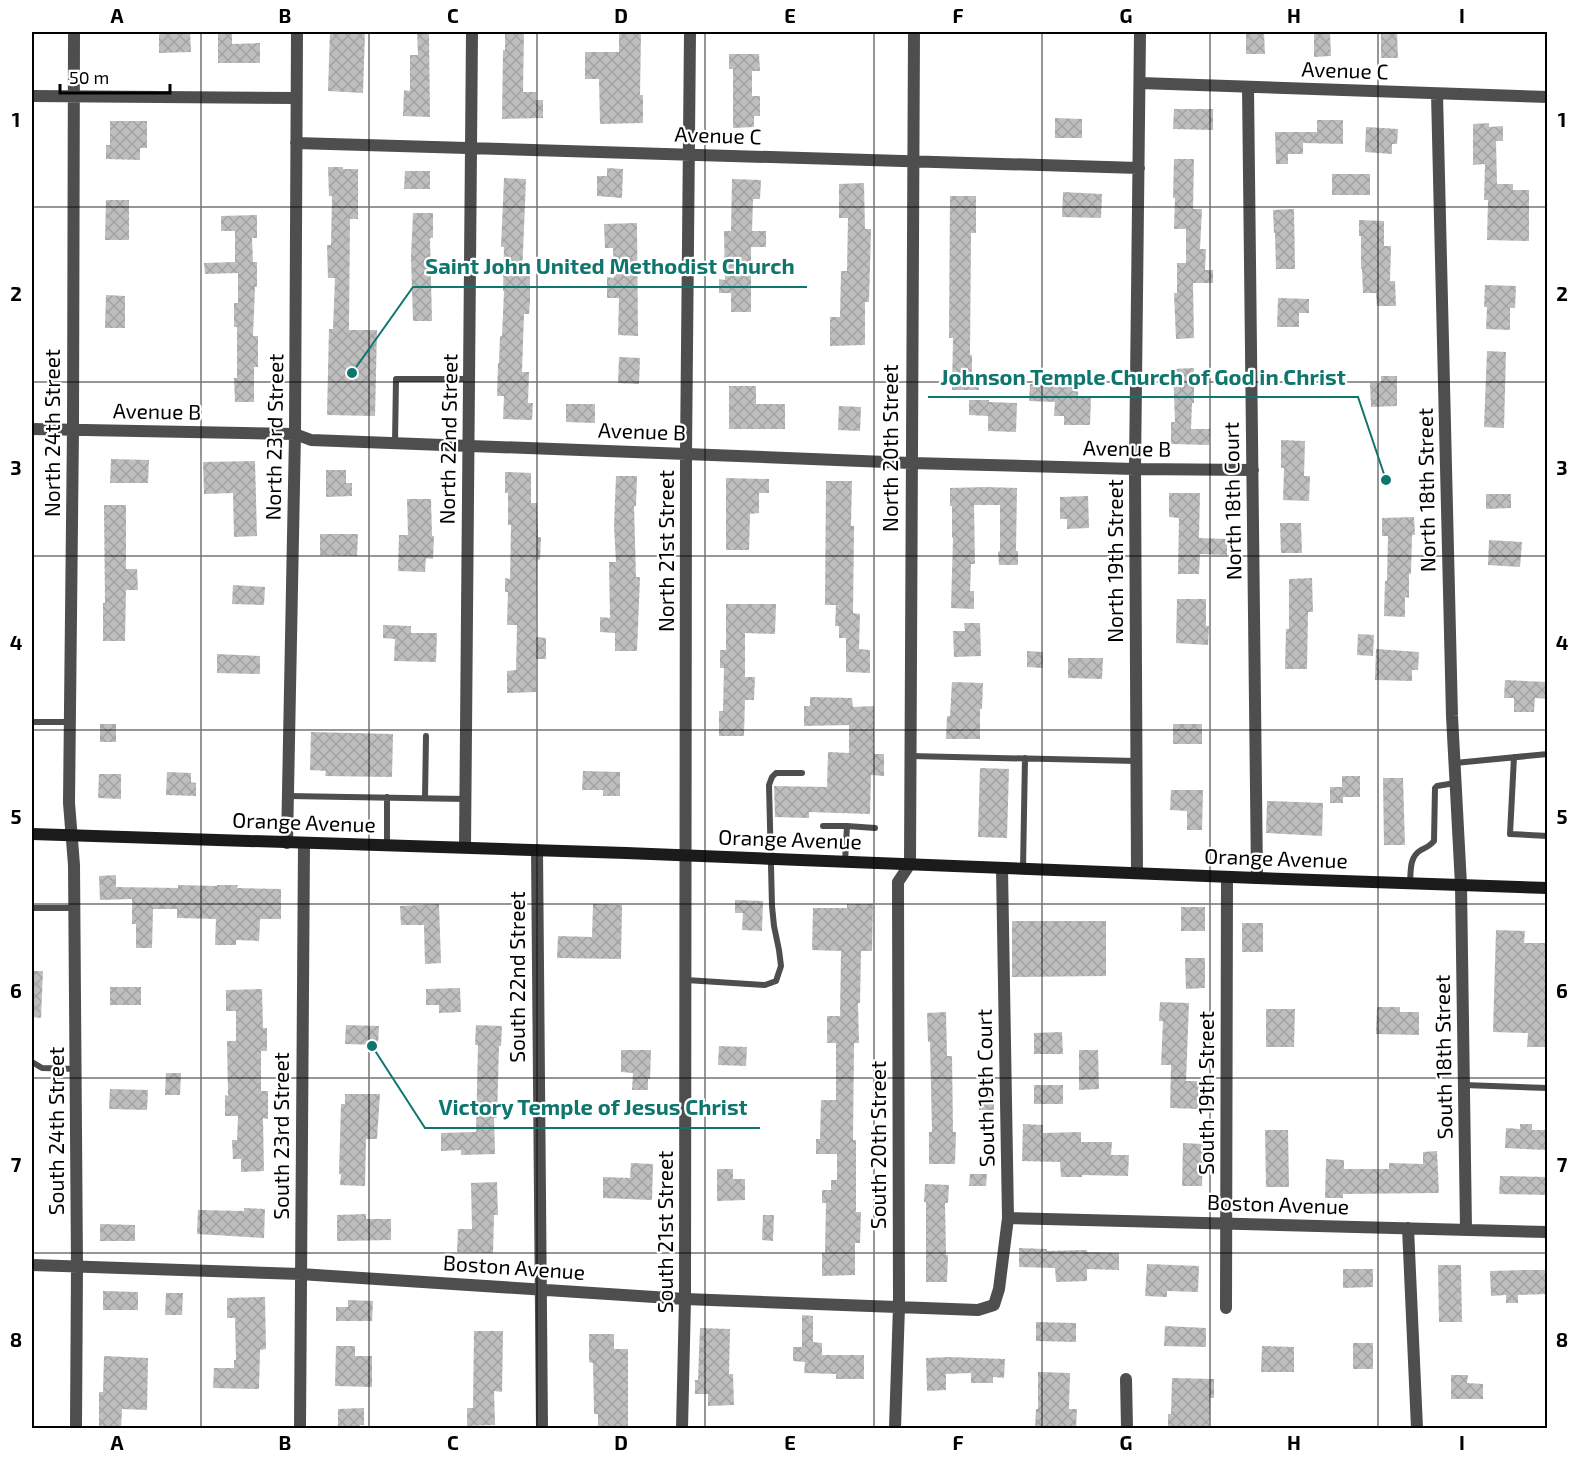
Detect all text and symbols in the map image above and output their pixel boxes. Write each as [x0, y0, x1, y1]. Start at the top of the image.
text: A [110, 3, 124, 27]
text: B [279, 3, 291, 27]
text: C [447, 3, 459, 27]
text: D [614, 3, 628, 27]
text: E [784, 3, 796, 27]
text: F [952, 3, 964, 27]
text: G [1120, 3, 1132, 27]
text: H [1287, 3, 1301, 27]
text: I [1459, 3, 1465, 27]
street label: Avenue C [1301, 55, 1389, 84]
scale bar [60, 57, 170, 95]
text: 50 m [69, 66, 109, 88]
text: 1 [12, 107, 20, 131]
text: 1 [1558, 107, 1566, 131]
street label: Avenue C [674, 120, 762, 149]
callout: Saint John United Methodist Church [413, 247, 807, 287]
text: Saint John United Methodist Church [425, 252, 795, 278]
text: 2 [10, 281, 22, 305]
text: 2 [1556, 281, 1568, 305]
street label: North 24th Street [39, 349, 64, 517]
street label: North 23rd Street [260, 353, 287, 521]
street label: North 22nd Street [434, 353, 461, 525]
callout: Johnson Temple Church of God in Christ [928, 357, 1358, 397]
text: Johnson Temple Church of God in Christ [940, 363, 1346, 389]
street label: North 20th Street [877, 364, 902, 532]
street label: Avenue B [113, 397, 201, 424]
street label: North 18th Street [1412, 408, 1439, 572]
street label: Avenue B [598, 416, 687, 445]
street label: North 18th Court [1218, 422, 1245, 580]
street label: Avenue B [1083, 434, 1171, 461]
text: 3 [10, 455, 22, 479]
text: 3 [1556, 455, 1568, 479]
street label: North 21st Street [653, 470, 678, 632]
street label: North 19th Street [1102, 479, 1127, 643]
text: 4 [10, 630, 23, 654]
text: 4 [1556, 630, 1569, 654]
text: 5 [10, 804, 22, 828]
text: 5 [1556, 804, 1568, 828]
street label: Orange Avenue [232, 807, 376, 836]
street label: Orange Avenue [718, 824, 862, 853]
street label: Orange Avenue [1204, 843, 1348, 872]
street label: South 22nd Street [504, 891, 529, 1063]
street label: South 18th Street [1429, 974, 1456, 1140]
text: 6 [10, 978, 22, 1002]
text: 6 [1556, 978, 1568, 1002]
street label: South 19th Court [971, 1009, 998, 1167]
street label: South 19th Street [1193, 1011, 1218, 1175]
street label: South 24th Street [43, 1047, 68, 1215]
street label: South 23rd Street [268, 1052, 293, 1220]
street label: South 20th Street [865, 1061, 890, 1229]
callout: Victory Temple of Jesus Christ [425, 1088, 760, 1128]
text: Victory Temple of Jesus Christ [438, 1093, 748, 1120]
street label: South 21st Street [652, 1151, 677, 1313]
text: 7 [11, 1152, 22, 1176]
text: 7 [1557, 1152, 1568, 1176]
street label: Boston Avenue [1207, 1189, 1350, 1218]
street label: Boston Avenue [442, 1249, 586, 1284]
text: 8 [10, 1327, 22, 1351]
text: 8 [1556, 1327, 1568, 1351]
text: A [110, 1430, 124, 1454]
text: B [279, 1430, 291, 1454]
text: C [447, 1430, 459, 1454]
text: D [614, 1430, 628, 1454]
text: E [784, 1430, 796, 1454]
text: F [952, 1430, 964, 1454]
text: G [1120, 1430, 1132, 1454]
text: H [1287, 1430, 1301, 1454]
text: I [1459, 1430, 1465, 1454]

